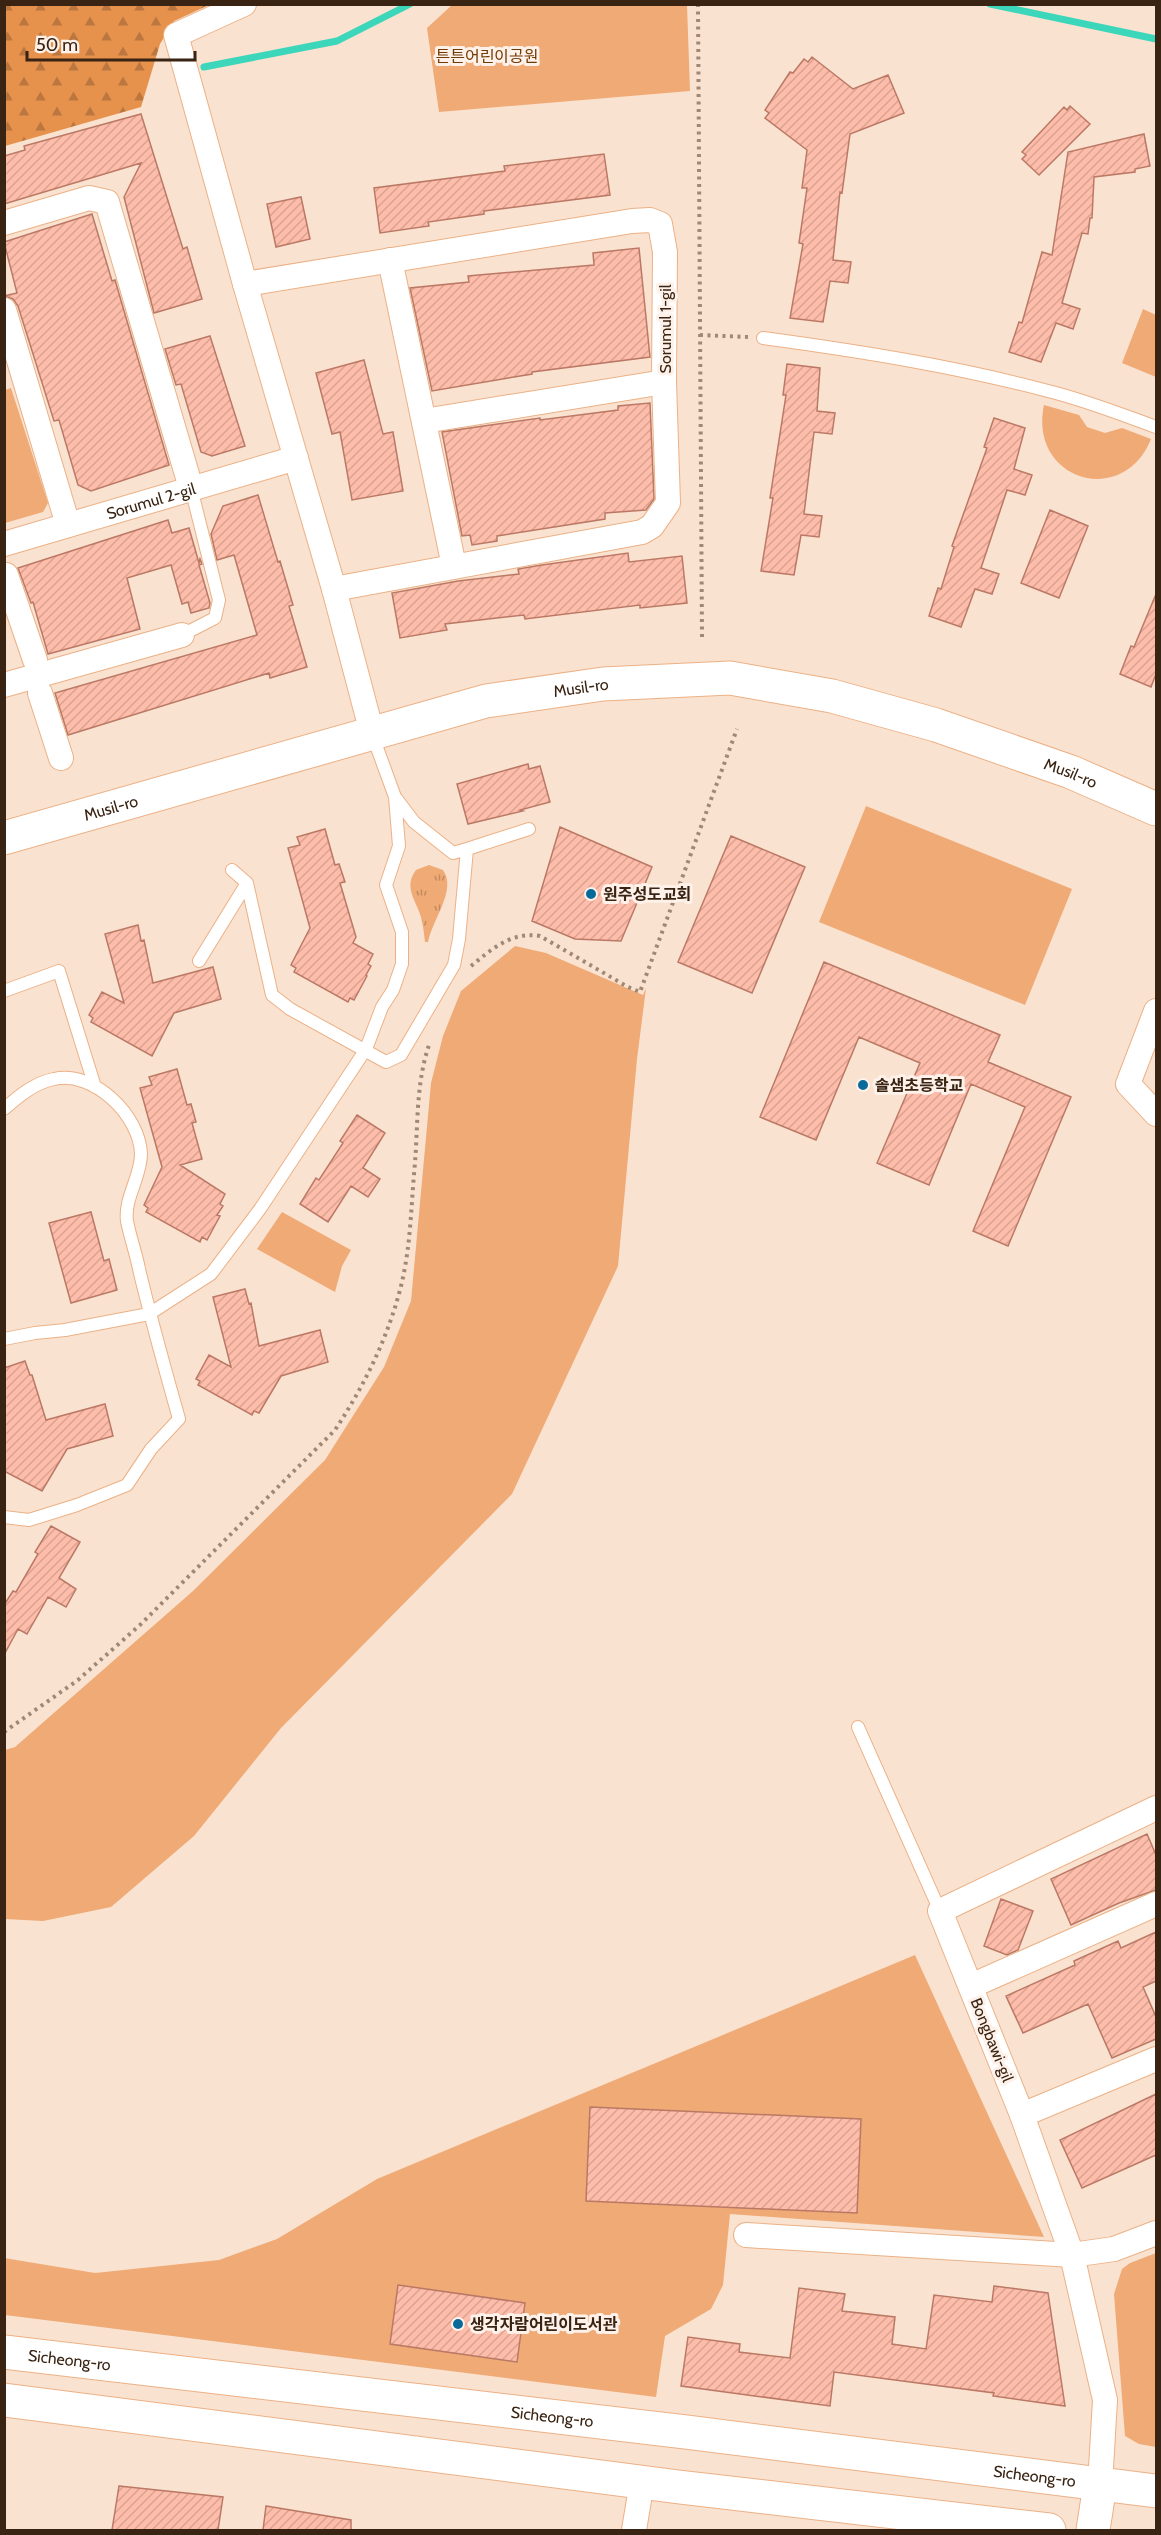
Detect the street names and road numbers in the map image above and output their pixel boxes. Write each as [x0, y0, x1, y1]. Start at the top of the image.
street label: Sorumul 1-gil [656, 284, 675, 373]
street label: Sorumul 2-gil [104, 479, 198, 523]
street label: Musil-ro [552, 674, 609, 701]
street label: Musil-ro [1042, 754, 1100, 792]
street label: Musil-ro [81, 791, 140, 824]
street label: Bongbawi-gil [967, 1995, 1018, 2085]
street label: Sicheong-ro [27, 2345, 112, 2374]
street label: Sicheong-ro [510, 2402, 595, 2431]
street label: Sicheong-ro [992, 2461, 1077, 2490]

